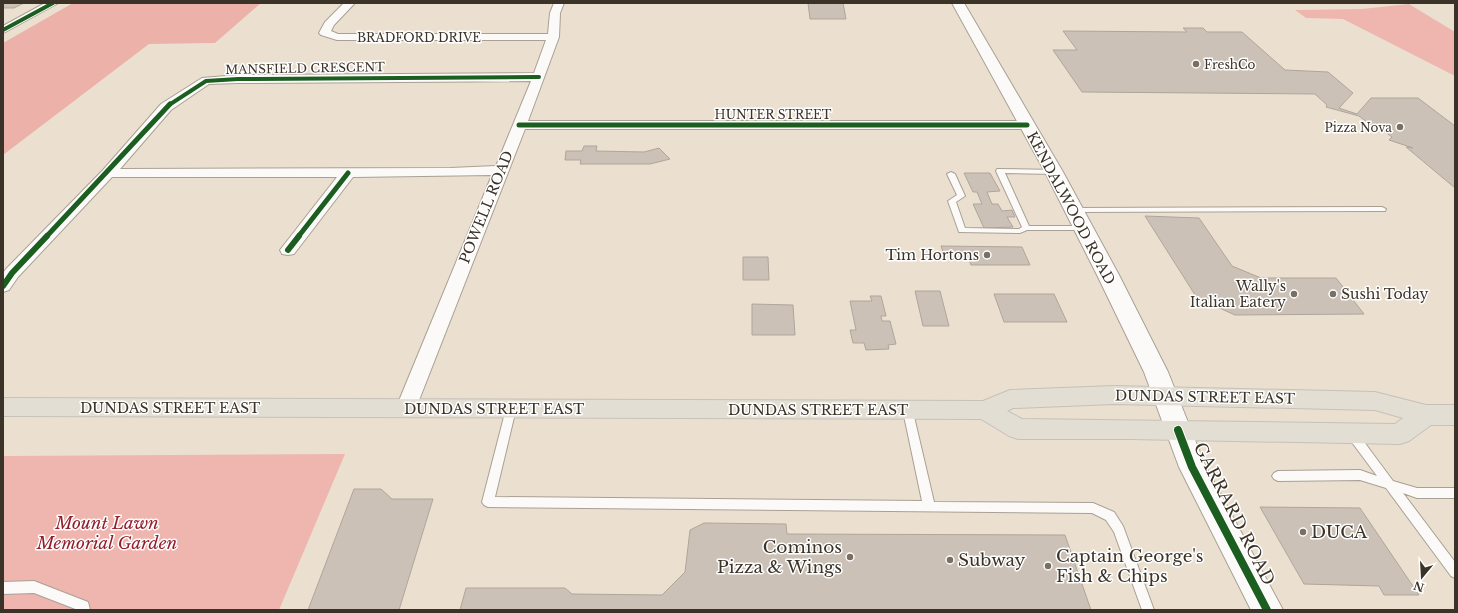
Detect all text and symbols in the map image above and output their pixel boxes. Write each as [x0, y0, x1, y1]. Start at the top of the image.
street label: BRADFORD DRIVE [357, 30, 481, 45]
place label: FreshCo [1204, 57, 1256, 72]
street label: MANSFIELD CRESCENT [225, 59, 385, 77]
marker: FreshCo [1191, 59, 1201, 69]
street label: HUNTER STREET [715, 107, 832, 122]
place label: Pizza Nova [1324, 120, 1392, 135]
marker: Pizza Nova [1395, 122, 1405, 132]
street label: KENDALWOOD ROAD [1023, 128, 1119, 288]
street label: POWELL ROAD [455, 148, 517, 266]
place label: Tim Hortons [886, 246, 979, 264]
marker: Tim Hortons [982, 250, 992, 260]
place label: Wally's Italian Eatery [1190, 277, 1286, 311]
place label: Sushi Today [1341, 285, 1429, 303]
marker: Wally's Italian Eatery [1289, 289, 1299, 299]
marker: Sushi Today [1328, 289, 1338, 299]
street label: DUNDAS STREET EAST [1115, 386, 1295, 408]
street label: DUNDAS STREET EAST [80, 399, 260, 417]
street label: DUNDAS STREET EAST [404, 400, 584, 418]
street label: DUNDAS STREET EAST [728, 401, 908, 419]
street label: GARRARD ROAD [1189, 439, 1279, 589]
park label: Mount Lawn Memorial Garden [36, 513, 178, 554]
place label: DUCA [1311, 522, 1368, 543]
marker: DUCA [1298, 527, 1308, 537]
place label: Cominos Pizza & Wings [717, 537, 842, 578]
place label: Captain George's Fish & Chips [1056, 546, 1203, 587]
place label: Subway [958, 550, 1026, 571]
marker: Cominos Pizza & Wings [845, 552, 855, 562]
marker: Subway [945, 555, 955, 565]
north arrow [1402, 557, 1442, 597]
marker: Captain George's Fish & Chips [1043, 561, 1053, 571]
text: N [1411, 578, 1426, 595]

